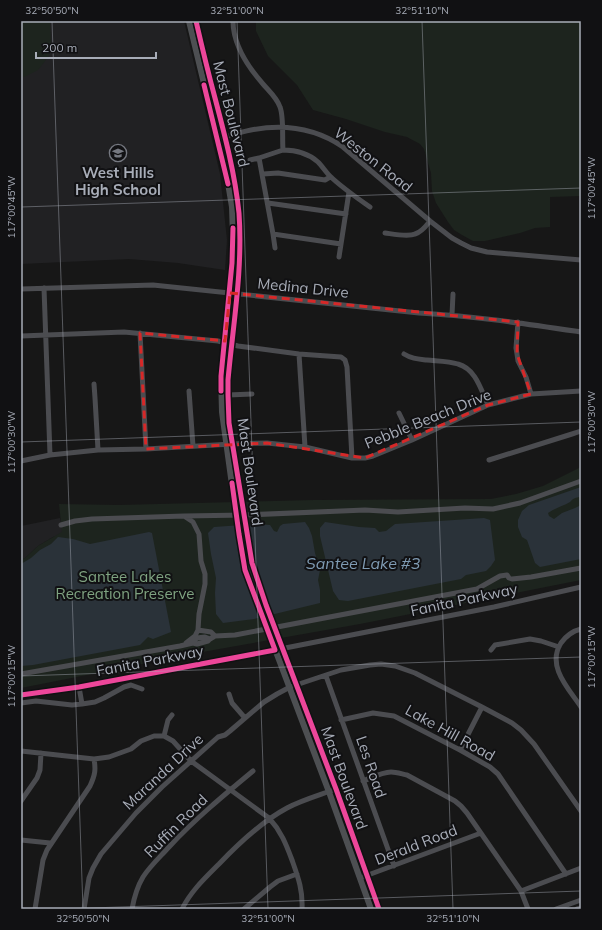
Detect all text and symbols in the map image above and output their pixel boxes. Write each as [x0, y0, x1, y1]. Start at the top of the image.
text: 32°50'50"N [25, 4, 79, 17]
text: 32°51'00"N [210, 4, 264, 17]
text: 32°51'10"N [395, 4, 449, 17]
scale bar [36, 34, 156, 60]
text: 200 m [42, 40, 77, 55]
street label: Mast Boulevard [209, 59, 254, 169]
street label: Weston Road [330, 123, 416, 196]
school or university icon: West Hills High School [108, 143, 128, 163]
text: 117°00'45"W [585, 157, 598, 219]
place label: West Hills High School [75, 163, 161, 199]
text: 117°00'45"W [5, 176, 18, 238]
street label: Medina Drive [257, 273, 350, 302]
street label: Pebble Beach Drive [362, 384, 494, 453]
text: 117°00'30"W [585, 391, 598, 453]
text: 117°00'30"W [5, 411, 18, 473]
street label: Mast Boulevard [234, 417, 267, 527]
water label: Santee Lake #3 [306, 553, 421, 573]
park label: Santee Lakes Recreation Preserve [55, 567, 195, 603]
street label: Fanita Parkway [409, 579, 519, 620]
text: 117°00'15"W [585, 626, 598, 688]
street label: Fanita Parkway [95, 641, 205, 680]
text: 117°00'15"W [5, 645, 18, 707]
street label: Lake Hill Road [402, 700, 498, 765]
street label: Mast Boulevard [317, 724, 372, 832]
street label: Maranda Drive [118, 729, 207, 814]
street label: Les Road [352, 733, 391, 800]
street label: Ruffin Road [140, 790, 211, 861]
street label: Derald Road [372, 820, 460, 869]
text: 32°50'50"N [56, 912, 110, 925]
text: 32°51'00"N [241, 912, 295, 925]
text: 32°51'10"N [426, 912, 480, 925]

